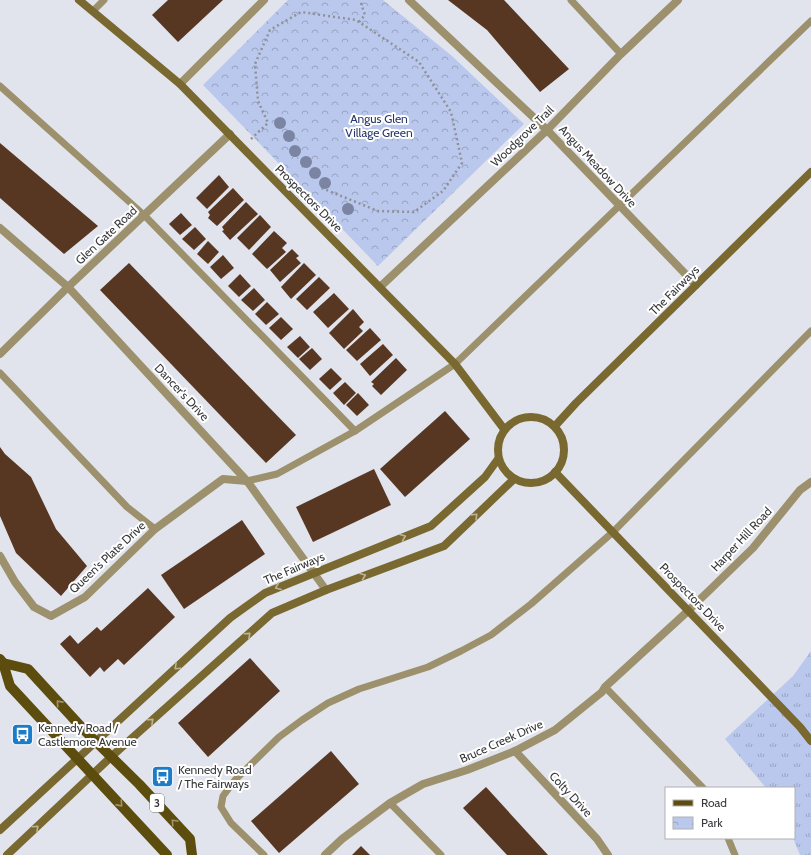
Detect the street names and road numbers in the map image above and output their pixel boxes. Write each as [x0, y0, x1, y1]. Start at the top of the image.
street label: Woodgrove Trail [487, 102, 557, 170]
street label: Angus Meadow Drive [556, 122, 640, 210]
street label: Prospectors Drive [272, 161, 346, 235]
street label: Glen Gate Road [72, 203, 140, 267]
street label: The Fairways [646, 262, 702, 318]
street label: Dancer's Drive [152, 360, 212, 424]
street label: Harper Hill Road [707, 504, 775, 574]
street label: Queen's Plate Drive [66, 518, 148, 596]
street label: The Fairways [261, 548, 327, 588]
street label: Prospectors Drive [657, 560, 729, 634]
street label: Bruce Creek Drive [457, 716, 545, 766]
street label: Colty Drive [546, 768, 596, 820]
road number: 3 [150, 794, 164, 812]

